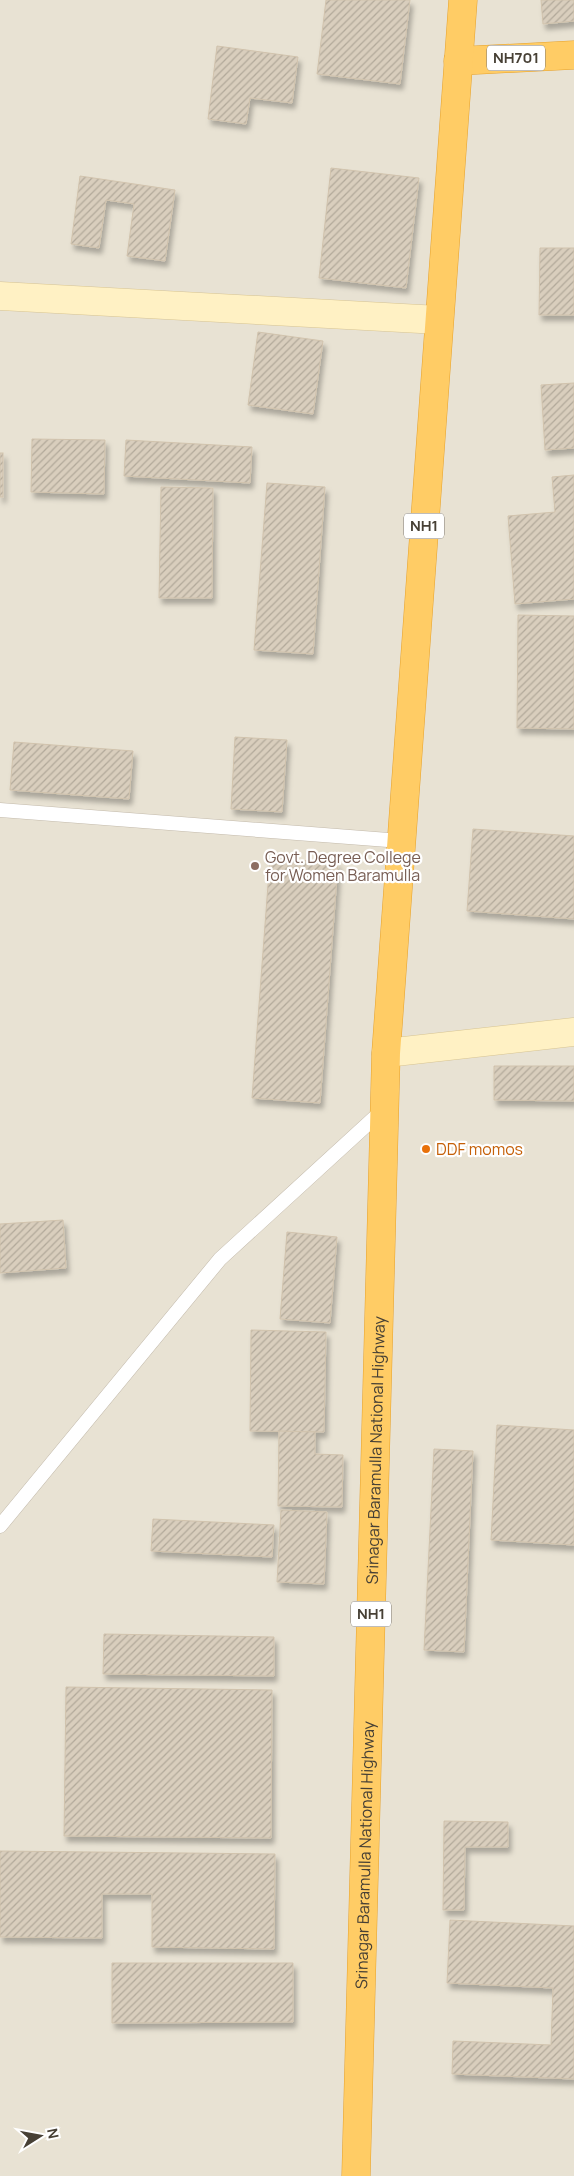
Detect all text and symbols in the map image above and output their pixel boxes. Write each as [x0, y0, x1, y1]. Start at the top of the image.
road number: NH701 [487, 46, 545, 70]
road number: NH1 [404, 514, 444, 538]
place label: Govt. Degree College for Women Baramulla [265, 846, 421, 886]
marker: Govt. Degree College for Women Baramulla [249, 860, 261, 872]
place label: DDF momos [436, 1138, 523, 1160]
marker: DDF momos [420, 1143, 432, 1155]
street label: Srinagar Baramulla National Highway [361, 1315, 390, 1585]
road number: NH1 [351, 1602, 391, 1626]
street label: Srinagar Baramulla National Highway [350, 1720, 379, 1989]
north arrow [15, 2111, 65, 2161]
text: N [43, 2127, 64, 2140]

